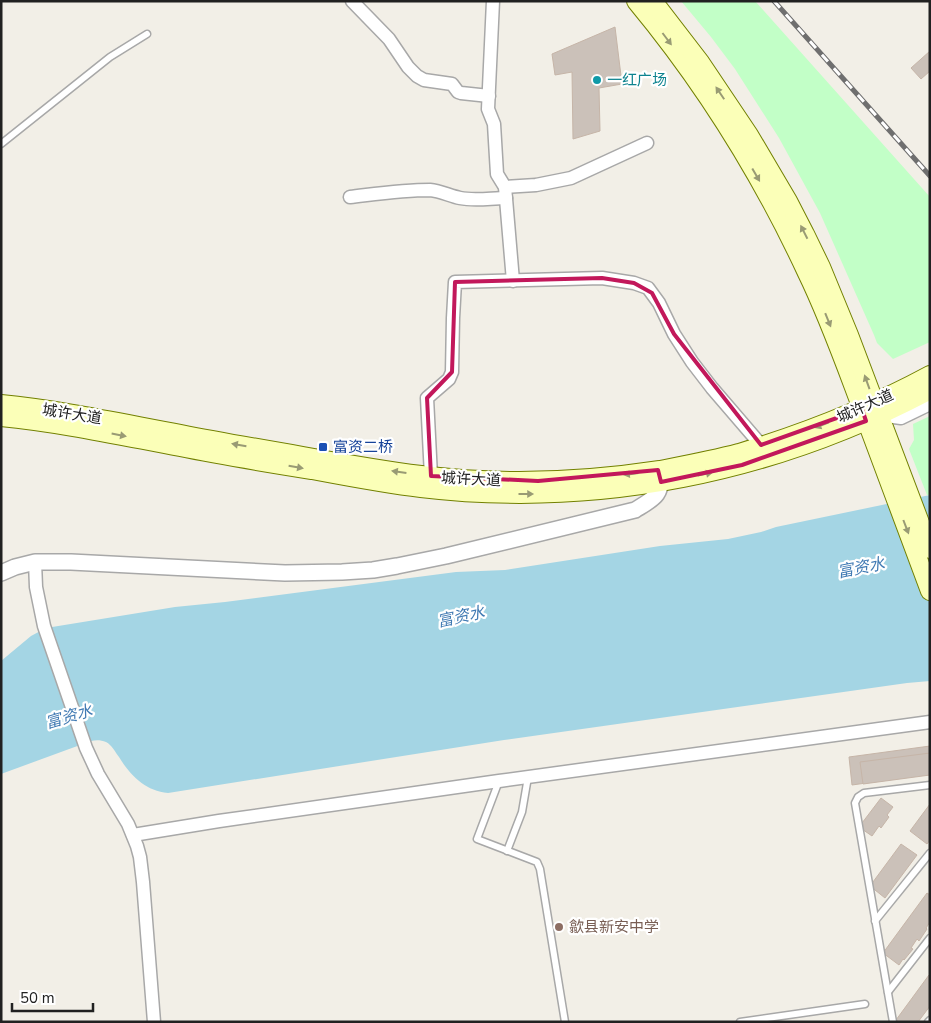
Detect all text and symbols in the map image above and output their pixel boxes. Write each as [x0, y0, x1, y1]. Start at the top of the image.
one-way arrow [661, 32, 672, 45]
place label: 一红广场 [607, 70, 667, 90]
marker: 一红广场 [591, 74, 603, 86]
one-way arrow [715, 86, 725, 100]
one-way arrow [752, 167, 760, 182]
one-way arrow [800, 225, 808, 239]
one-way arrow [825, 313, 832, 328]
one-way arrow [863, 374, 871, 389]
street label: 城许大道 [834, 385, 896, 427]
street label: 城许大道 [41, 399, 103, 429]
one-way arrow [814, 421, 829, 429]
one-way arrow [111, 431, 126, 439]
place label: 富资二桥 [333, 437, 393, 457]
one-way arrow [231, 440, 247, 448]
marker: 富资二桥 [317, 441, 329, 453]
one-way arrow [288, 464, 304, 472]
street label: 城许大道 [441, 467, 501, 491]
one-way arrow [391, 468, 407, 476]
one-way arrow [623, 470, 639, 478]
one-way arrow [697, 470, 712, 478]
one-way arrow [518, 490, 534, 498]
one-way arrow [902, 520, 910, 535]
water label: 富资水 [835, 552, 888, 583]
water label: 富资水 [435, 601, 488, 633]
water label: 富资水 [43, 700, 96, 734]
place label: 歙县新安中学 [569, 917, 659, 937]
marker: 歙县新安中学 [553, 921, 565, 933]
scale bar [12, 980, 94, 1012]
text: 50 m [20, 988, 55, 1008]

